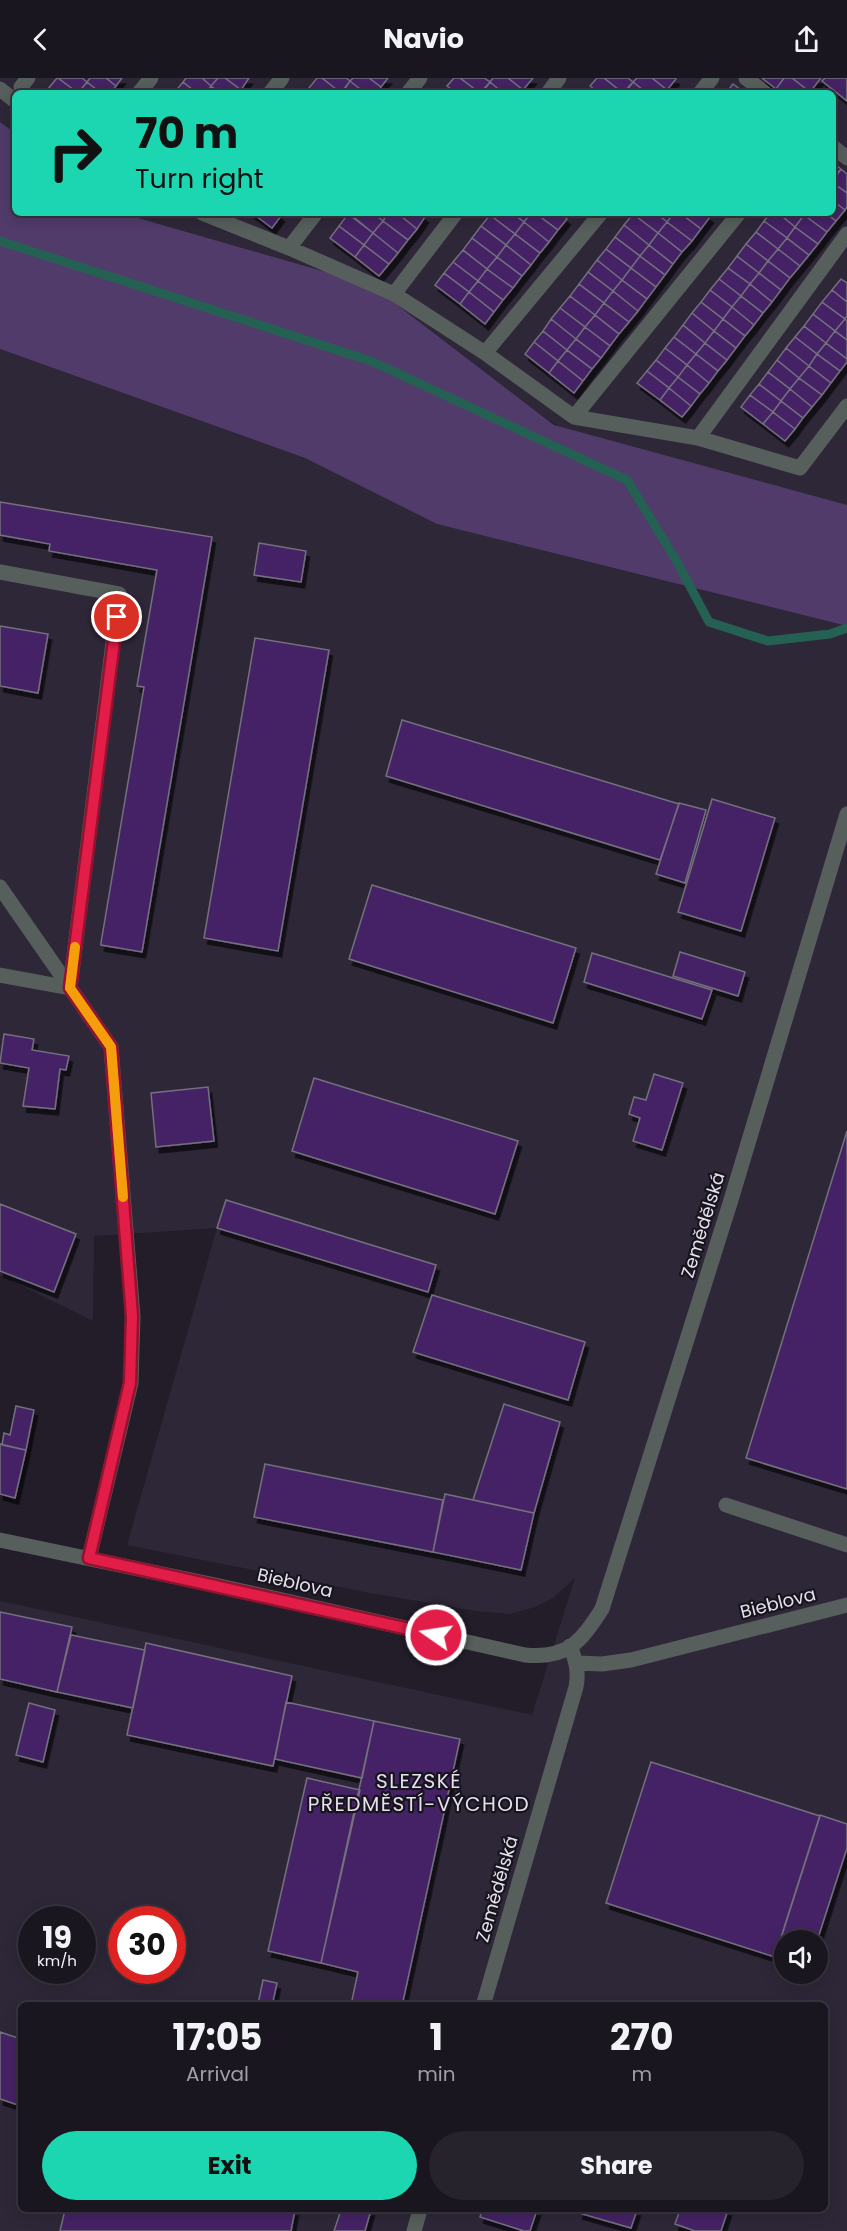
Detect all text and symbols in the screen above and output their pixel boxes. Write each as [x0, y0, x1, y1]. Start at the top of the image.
text: Navio [383, 20, 464, 57]
icon: back [24, 23, 57, 56]
icon: share [790, 23, 823, 56]
text: 70 m [135, 104, 238, 163]
icon: right [36, 114, 114, 192]
text: Turn right [135, 160, 264, 197]
pin [91, 591, 142, 642]
icon: arrive [100, 600, 133, 633]
street label: Zemědělská [675, 1169, 730, 1281]
street label: Bieblova [255, 1562, 335, 1603]
street label: Bieblova [737, 1581, 818, 1624]
position arrow [404, 1603, 468, 1667]
district label: SLEZSKÉ PŘEDMĚSTÍ-VÝCHOD [308, 1767, 530, 1818]
street label: Zemědělská [469, 1833, 524, 1945]
speed limit sign: 30 [108, 1906, 186, 1984]
text: 19 [42, 1916, 72, 1959]
map controls [774, 1930, 828, 1984]
button: sound [774, 1930, 828, 1984]
text: km/h [37, 1950, 77, 1971]
text: 17:05 [173, 2012, 263, 2063]
text: 1 [430, 2012, 443, 2063]
text: 270 [610, 2012, 673, 2063]
text: Arrival [186, 2060, 249, 2088]
text: min [417, 2060, 455, 2088]
text: m [631, 2060, 652, 2088]
button: Exit [42, 2131, 417, 2200]
button: Share [429, 2131, 804, 2200]

